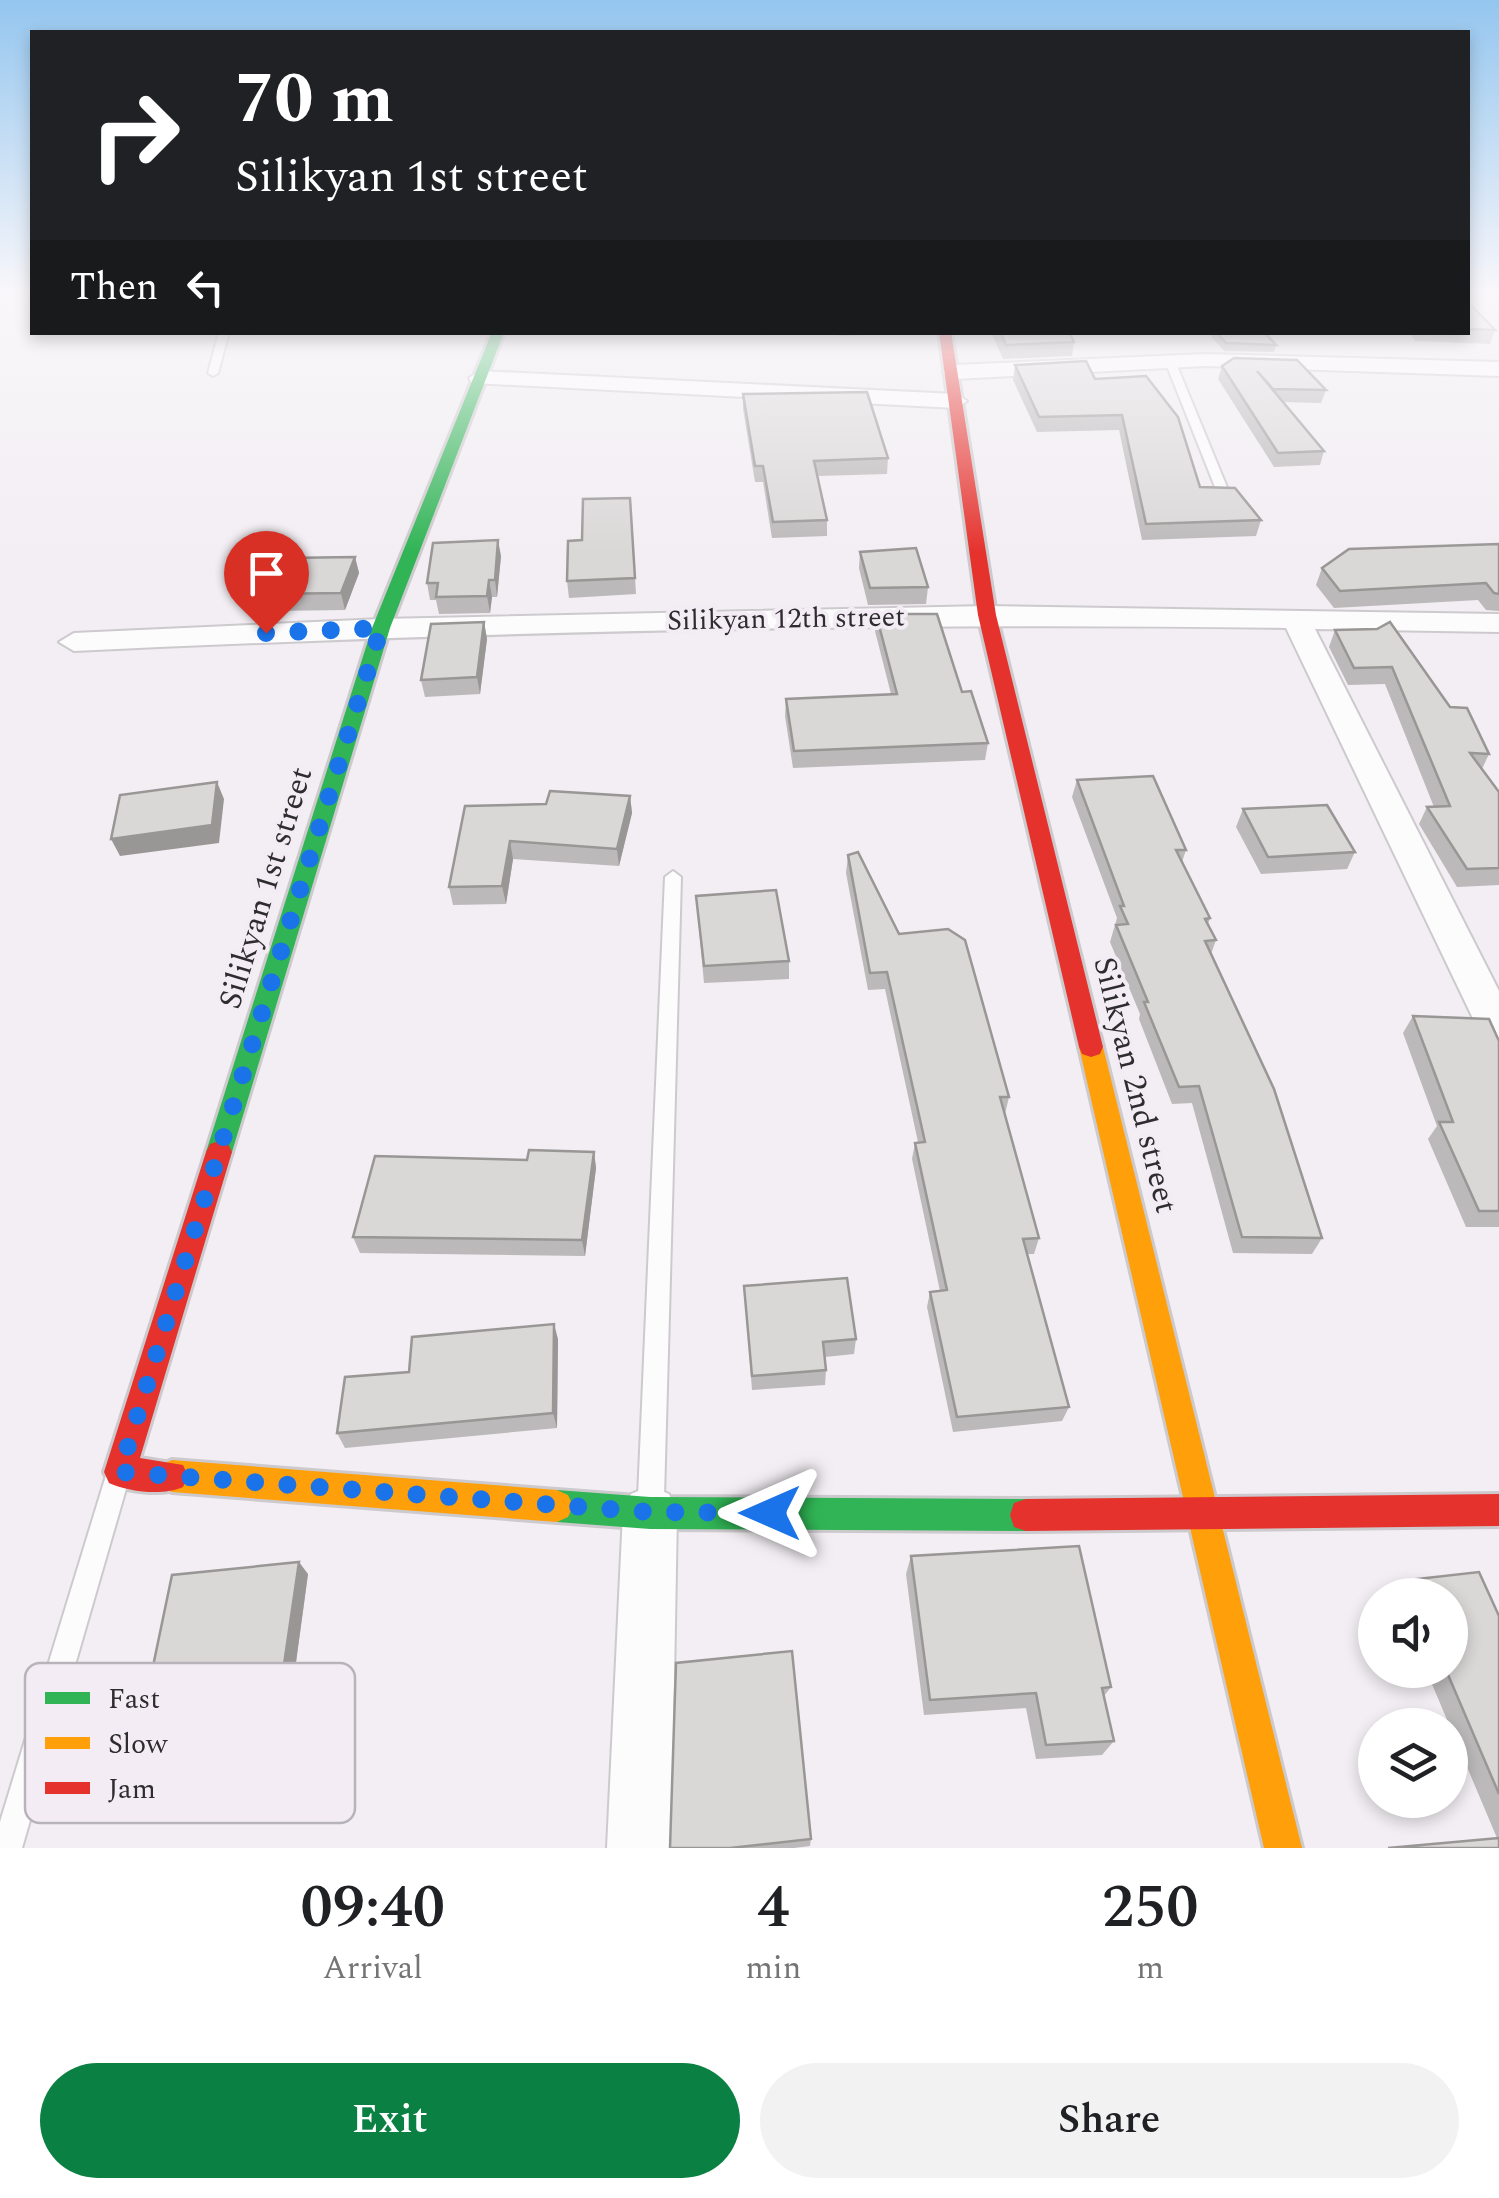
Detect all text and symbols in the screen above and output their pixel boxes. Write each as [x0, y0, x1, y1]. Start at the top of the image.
text: 70 m [235, 47, 394, 153]
icon: right [70, 70, 200, 200]
text: Silikyan 1st street [235, 143, 588, 212]
text: Then [70, 259, 158, 317]
icon: left [178, 260, 233, 315]
pin [224, 531, 309, 634]
icon: arrive [239, 546, 294, 601]
street label: Silikyan 12th street [667, 595, 905, 643]
street label: Silikyan 1st street [206, 761, 326, 1015]
street label: Silikyan 2nd street [1079, 952, 1191, 1218]
position arrow [718, 1461, 822, 1565]
map controls [1358, 1578, 1468, 1818]
button: sound [1358, 1578, 1468, 1688]
legend [25, 1663, 355, 1823]
text: Fast [108, 1678, 160, 1721]
button: layers [1358, 1708, 1468, 1818]
text: Slow [108, 1723, 168, 1766]
text: Jam [108, 1768, 156, 1811]
text: 09:40 [301, 1862, 445, 1954]
text: 4 [757, 1862, 790, 1954]
text: 250 [1102, 1862, 1198, 1954]
text: Arrival [323, 1944, 423, 1993]
text: min [745, 1944, 801, 1993]
text: m [1136, 1944, 1164, 1993]
button: Exit [40, 2063, 740, 2178]
button: Share [760, 2063, 1459, 2178]

